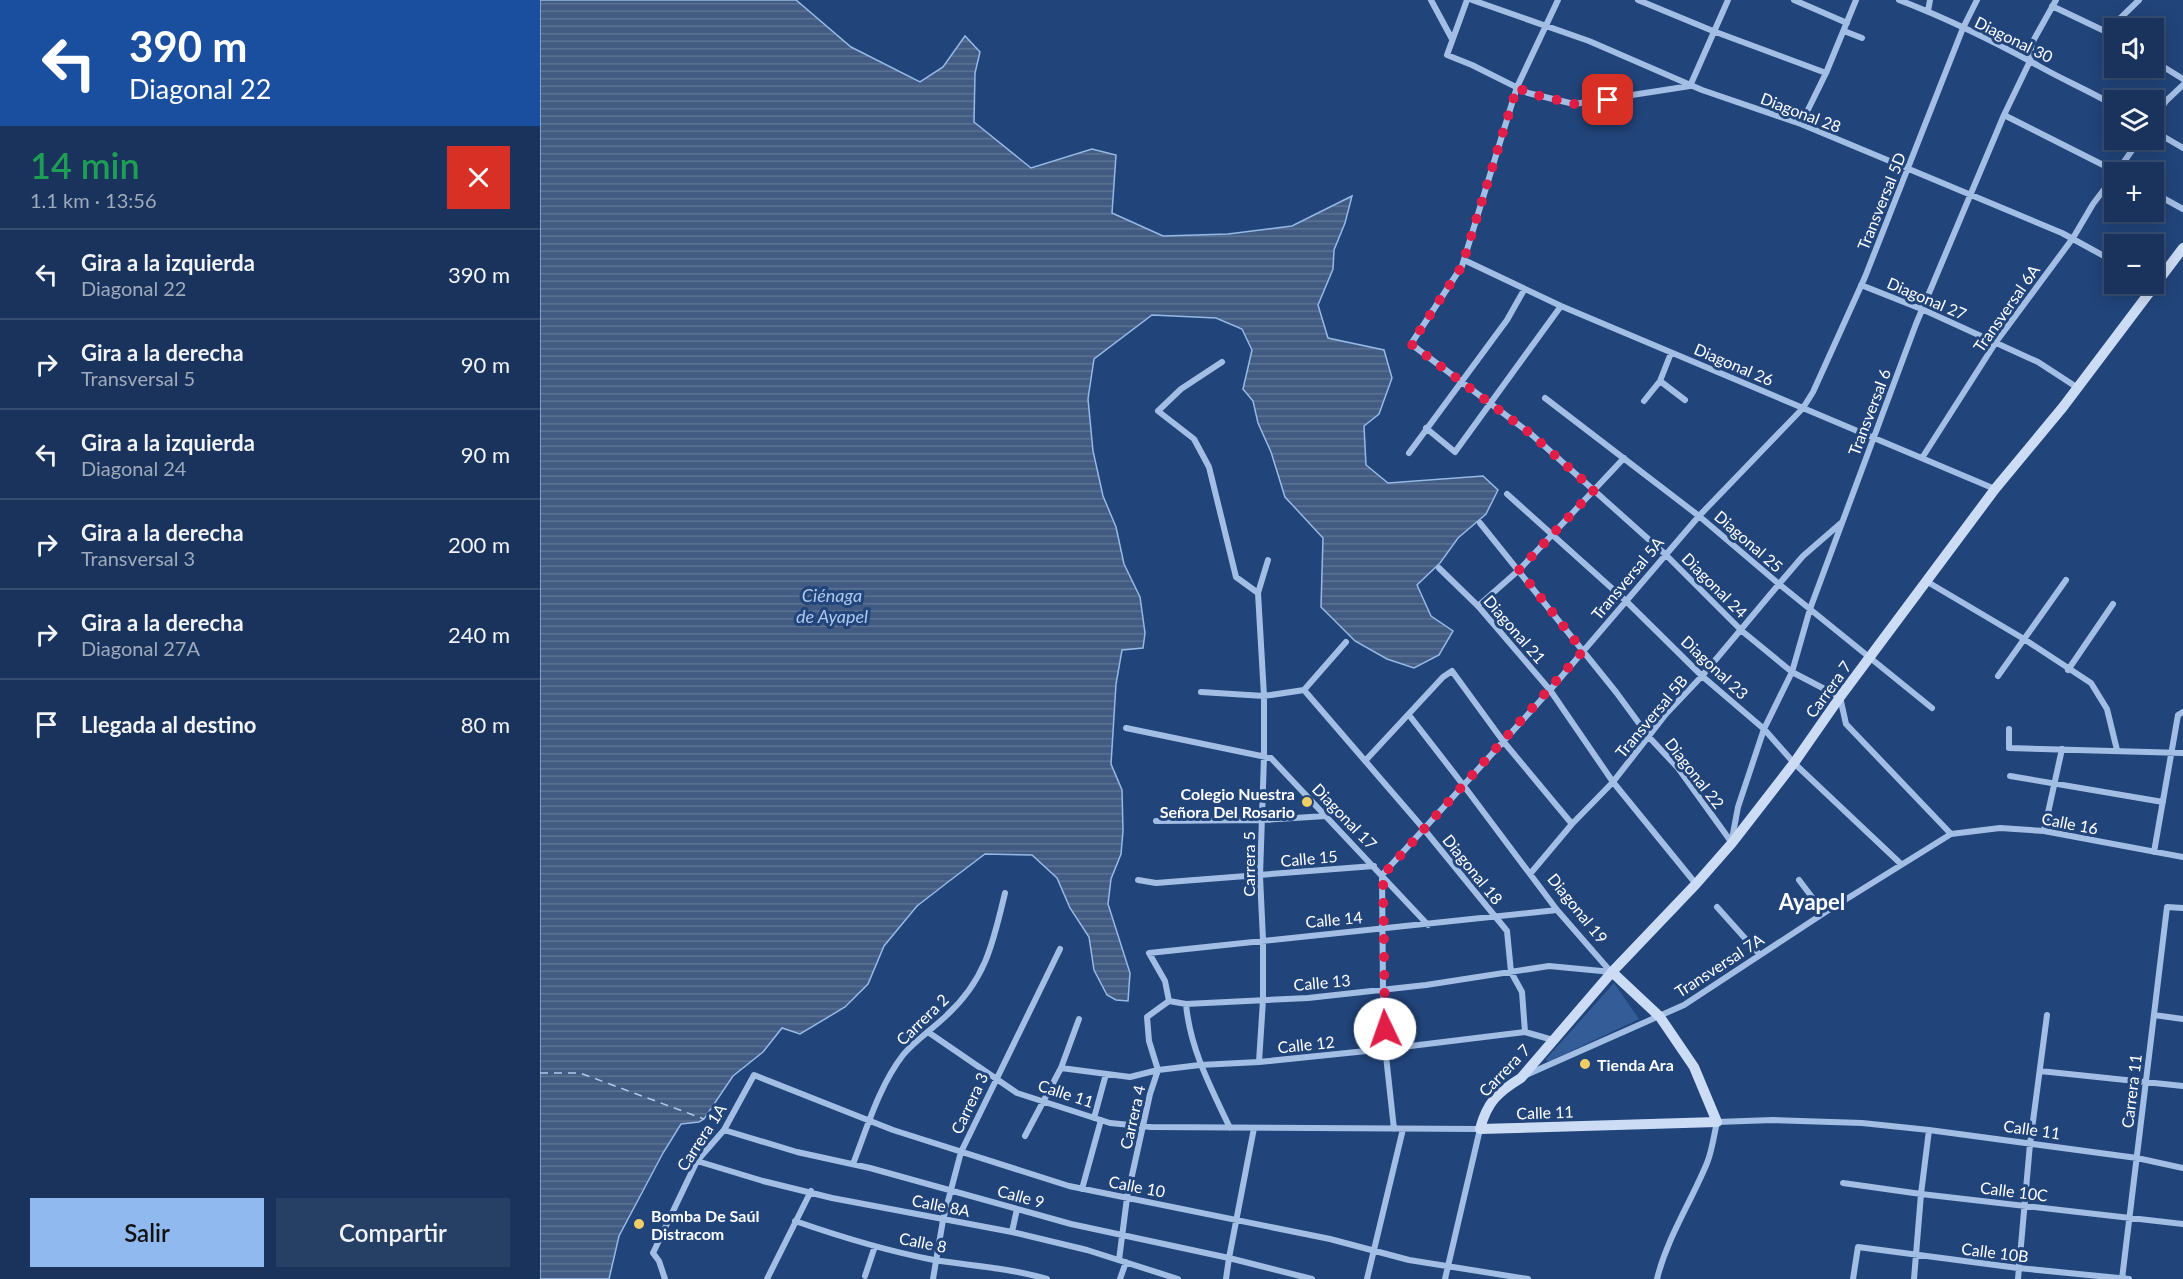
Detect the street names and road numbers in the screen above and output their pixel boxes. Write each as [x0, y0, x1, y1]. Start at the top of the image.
street label: Diagonal 30 [1972, 12, 2056, 66]
street label: Diagonal 28 [1758, 88, 1844, 136]
street label: Transversal 5D [1853, 149, 1909, 253]
street label: Transversal 6A [1969, 261, 2043, 355]
street label: Diagonal 27 [1884, 273, 1970, 323]
street label: Diagonal 26 [1691, 339, 1777, 389]
street label: Transversal 6 [1844, 366, 1894, 458]
street label: Diagonal 25 [1711, 506, 1787, 576]
street label: Transversal 5A [1587, 533, 1667, 623]
street label: Diagonal 24 [1678, 548, 1752, 622]
street label: Diagonal 21 [1480, 591, 1550, 667]
street label: Diagonal 23 [1678, 631, 1752, 703]
street label: Carrera 7 [1801, 657, 1855, 721]
street label: Transversal 5B [1611, 671, 1691, 761]
street label: Diagonal 22 [1662, 734, 1728, 812]
street label: Diagonal 17 [1309, 779, 1381, 853]
street label: Calle 16 [2040, 808, 2100, 838]
street label: Diagonal 18 [1439, 830, 1507, 908]
street label: Carrera 5 [1239, 831, 1258, 897]
street label: Calle 15 [1280, 846, 1338, 870]
street label: Diagonal 19 [1544, 869, 1612, 947]
street label: Calle 14 [1305, 907, 1363, 931]
street label: Transversal 7A [1671, 929, 1767, 1001]
street label: Calle 13 [1293, 970, 1351, 994]
street label: Carrera 2 [892, 989, 952, 1049]
street label: Calle 12 [1277, 1032, 1335, 1056]
street label: Carrera 7 [1474, 1040, 1534, 1100]
street label: Carrera 11 [2117, 1053, 2145, 1129]
street label: Carrera 3 [947, 1069, 991, 1137]
street label: Calle 11 [1036, 1075, 1096, 1111]
street label: Carrera 4 [1115, 1083, 1149, 1151]
street label: Carrera 1A [672, 1100, 730, 1174]
street label: Calle 11 [1516, 1102, 1574, 1122]
street label: Calle 11 [2002, 1116, 2062, 1142]
street label: Calle 10 [1107, 1171, 1167, 1201]
street label: Calle 10C [1979, 1177, 2049, 1205]
street label: Calle 9 [995, 1181, 1047, 1211]
street label: Calle 8A [910, 1190, 972, 1220]
street label: Calle 8 [898, 1228, 948, 1256]
street label: Calle 10B [1960, 1238, 2030, 1266]

